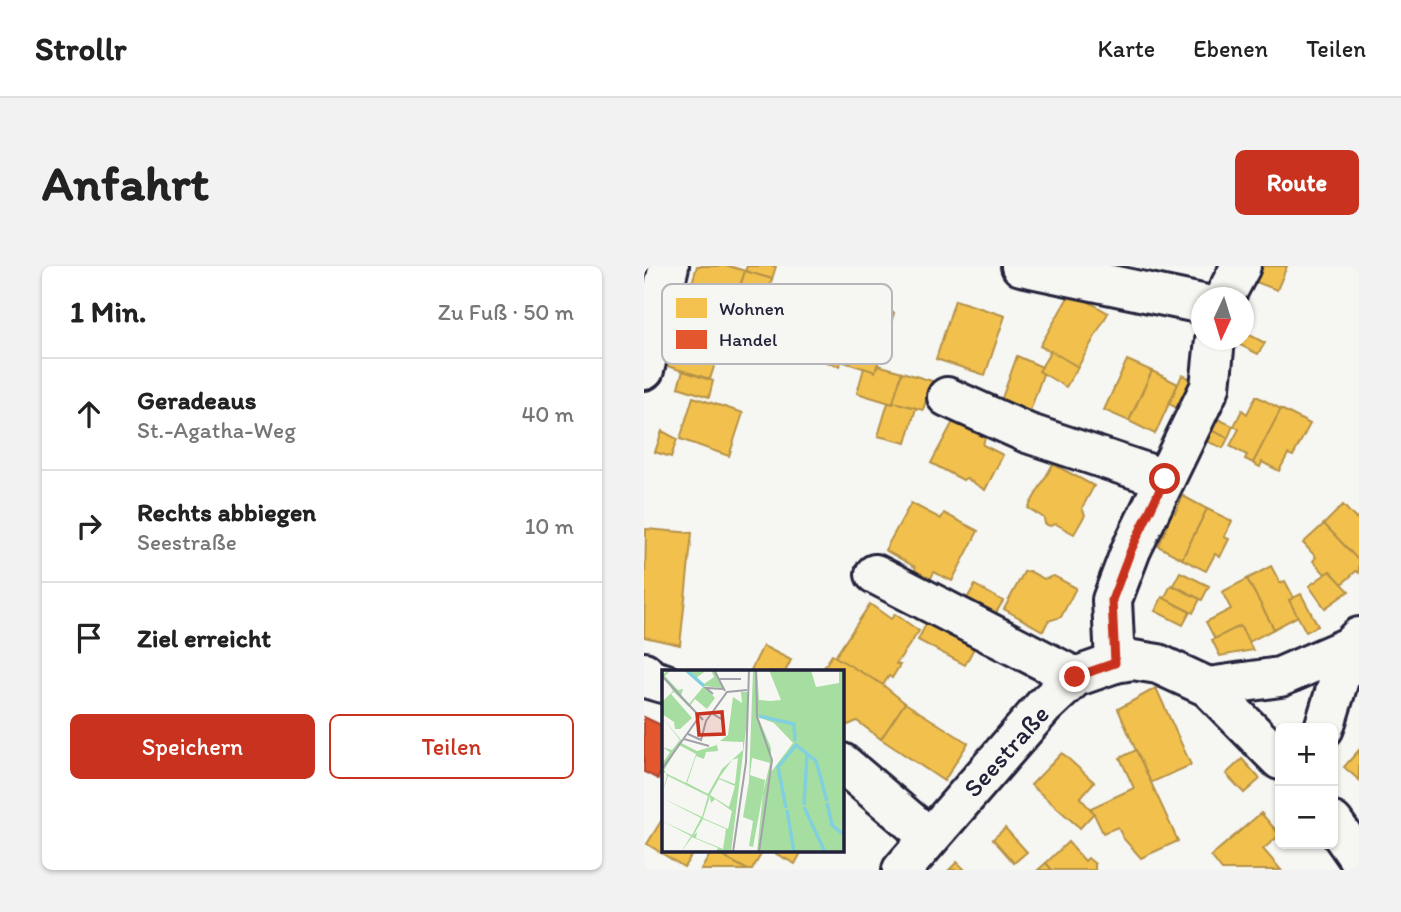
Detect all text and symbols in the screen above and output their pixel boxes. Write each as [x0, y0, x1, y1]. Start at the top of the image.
text: Strollr [35, 29, 126, 68]
text: Karte [1097, 34, 1155, 63]
text: Ebenen [1193, 34, 1268, 63]
text: Teilen [1306, 34, 1366, 63]
button: Route [1235, 150, 1359, 215]
text: Anfahrt [42, 153, 209, 212]
legend [662, 284, 892, 364]
north arrow [1191, 287, 1254, 350]
text: 1 Min. [70, 293, 146, 330]
text: Wohnen [719, 297, 785, 320]
text: Zu Fuß · 50 m [438, 298, 574, 326]
text: Handel [719, 328, 778, 351]
text: Geradeaus [137, 384, 256, 416]
icon: ahead [70, 395, 108, 433]
text: 40 m [521, 400, 574, 428]
text: St.-Agatha-Weg [137, 416, 296, 444]
route start [1149, 463, 1180, 494]
text: Rechts abbiegen [137, 496, 316, 528]
icon: right [70, 507, 108, 545]
text: 10 m [525, 512, 574, 540]
text: Seestraße [137, 528, 237, 556]
icon: arrive [70, 619, 108, 657]
text: Ziel erreicht [137, 622, 271, 654]
route end [1059, 661, 1090, 692]
inset map [662, 670, 844, 852]
street label: Seestraße [956, 698, 1056, 804]
button: Speichern [70, 714, 315, 779]
button: Teilen [329, 714, 574, 779]
map controls [1275, 723, 1338, 849]
button: + [1275, 723, 1338, 786]
button: − [1275, 786, 1338, 849]

